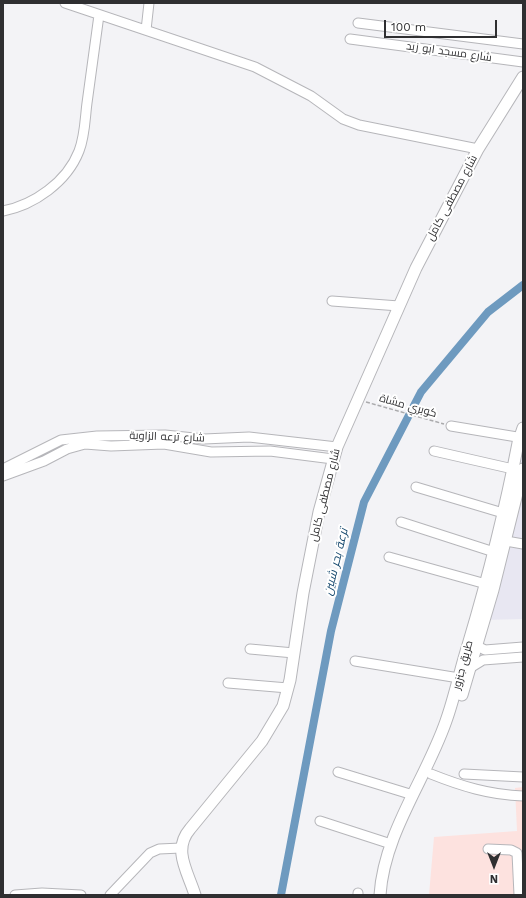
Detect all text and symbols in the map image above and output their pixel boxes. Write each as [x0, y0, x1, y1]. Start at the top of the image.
scale bar [386, 12, 499, 38]
text: 100 m [391, 20, 426, 34]
street label: شارع مسجد ابو زيد [405, 39, 493, 65]
street label: شارع مصطفى كامل [424, 153, 480, 243]
street label: كوبري مشاة [378, 391, 438, 421]
street label: شارع ترعه الزاوية [129, 429, 205, 445]
street label: شارع مصطفى كامل [307, 447, 343, 543]
water label: ترعة بحر شبين [321, 527, 351, 597]
street label: طريق جنزور [450, 639, 476, 691]
north arrow [474, 846, 514, 886]
text: N [490, 872, 498, 885]

